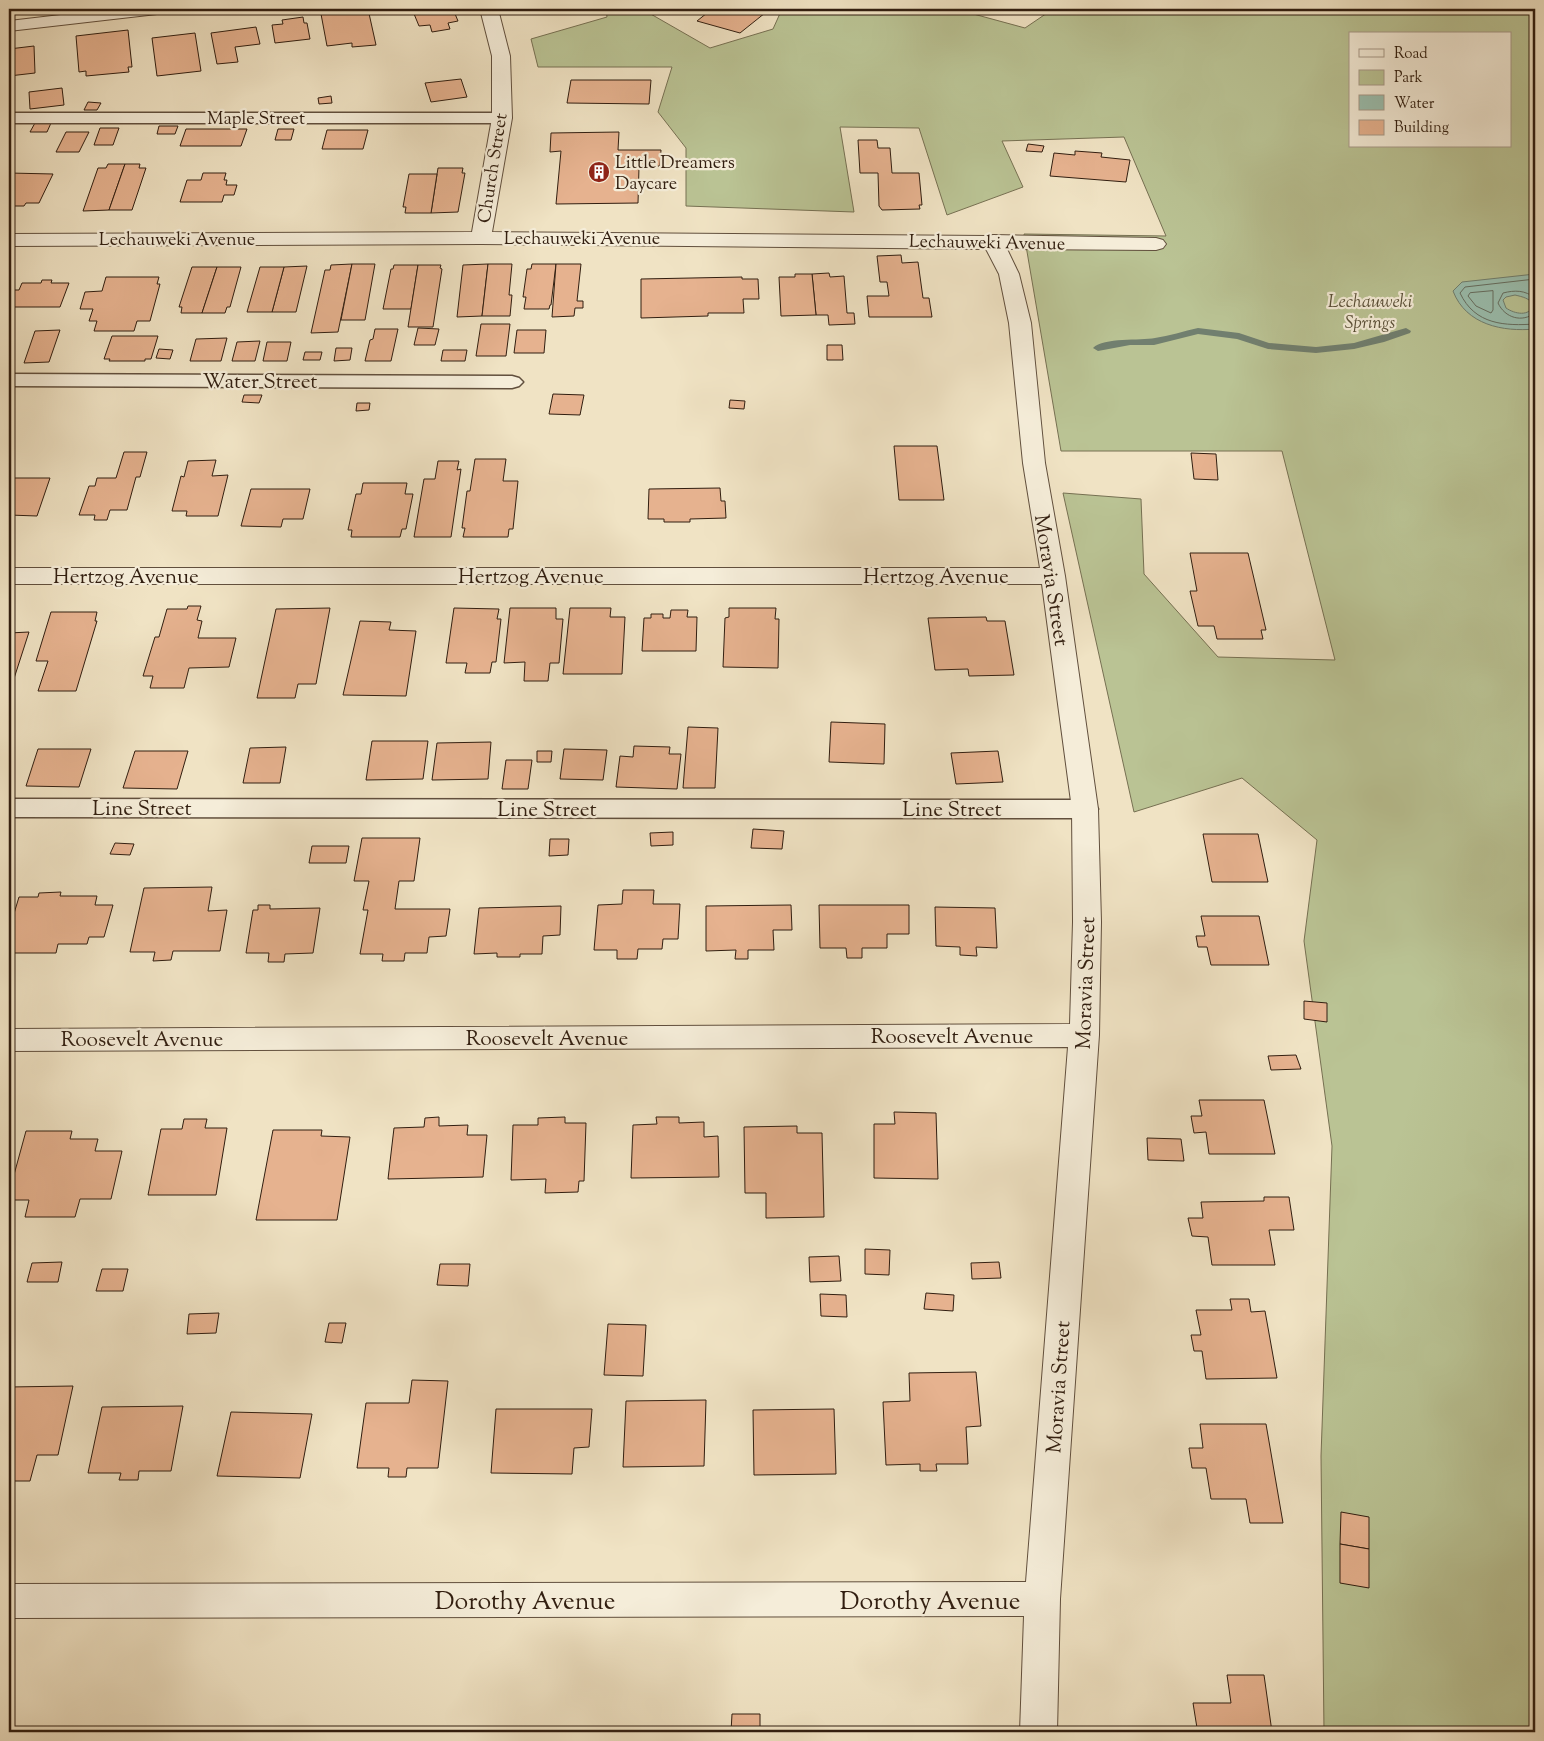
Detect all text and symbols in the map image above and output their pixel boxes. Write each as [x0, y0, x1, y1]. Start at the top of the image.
legend [1349, 32, 1512, 148]
text: Road [1394, 44, 1428, 65]
text: Park [1394, 68, 1423, 89]
text: Water [1394, 94, 1435, 115]
street label: Maple Street [207, 107, 305, 133]
street label: Church Street [472, 111, 515, 225]
text: Building [1394, 118, 1449, 139]
place label: Little Dreamers Daycare [615, 151, 735, 198]
building icon: Little Dreamers Daycare [587, 160, 611, 184]
street label: Lechauweki Avenue [504, 227, 660, 253]
street label: Lechauweki Avenue [99, 228, 255, 254]
street label: Lechauweki Avenue [909, 230, 1065, 258]
park label: Lechauweki Springs [1328, 290, 1412, 337]
street label: Water Street [202, 368, 318, 398]
street label: Moravia Street [1025, 512, 1075, 648]
street label: Hertzog Avenue [53, 563, 199, 593]
street label: Hertzog Avenue [458, 563, 604, 593]
street label: Hertzog Avenue [863, 563, 1009, 593]
street label: Line Street [92, 795, 192, 825]
street label: Line Street [497, 796, 597, 826]
street label: Line Street [902, 796, 1002, 826]
street label: Moravia Street [1070, 916, 1104, 1050]
street label: Roosevelt Avenue [871, 1023, 1033, 1053]
street label: Roosevelt Avenue [466, 1025, 628, 1055]
street label: Roosevelt Avenue [61, 1026, 223, 1056]
street label: Moravia Street [1040, 1320, 1080, 1455]
street label: Dorothy Avenue [435, 1585, 615, 1621]
street label: Dorothy Avenue [840, 1585, 1020, 1621]

